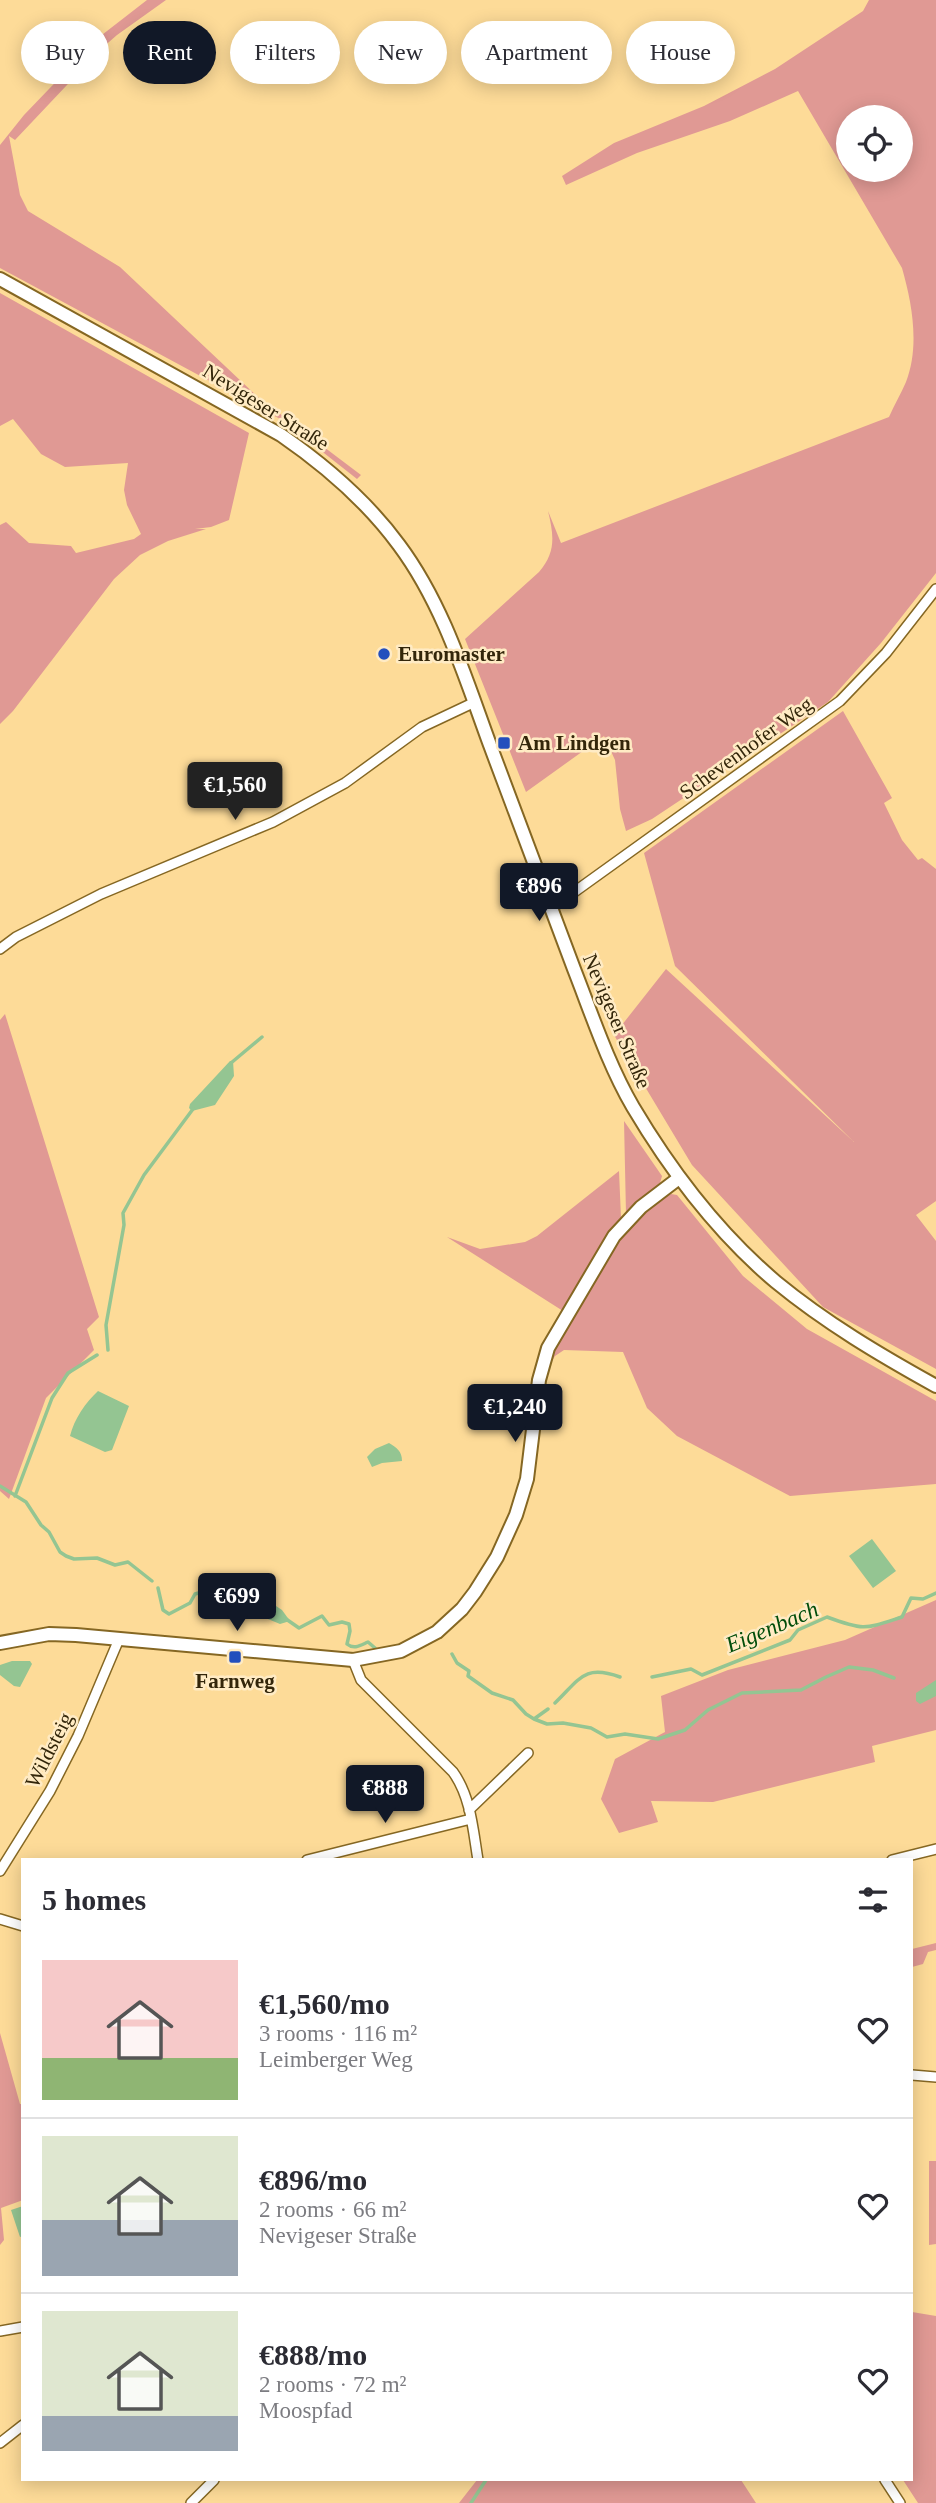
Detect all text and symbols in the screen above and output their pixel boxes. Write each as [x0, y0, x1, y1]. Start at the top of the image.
chip: Buy [21, 21, 109, 84]
chip: Rent [123, 21, 216, 84]
chip: Filters [230, 21, 340, 84]
chip: New [354, 21, 447, 84]
chip: Apartment [461, 21, 612, 84]
chip: House [626, 21, 735, 84]
map controls [836, 105, 913, 182]
button: locate [836, 105, 913, 182]
street label: Nevigeser Straße [199, 359, 333, 455]
place label: Euromaster [398, 642, 505, 666]
marker: Euromaster [376, 646, 392, 662]
street label: Schevenhofer Weg [675, 691, 817, 804]
place label: Am Lindgen [518, 731, 631, 755]
marker: Am Lindgen [496, 735, 512, 751]
pin: €1,560 [178, 762, 292, 822]
text: €1,560 [203, 772, 267, 797]
pin: €896 [498, 864, 580, 923]
text: €896 [516, 873, 562, 898]
street label: Nevigeser Straße [578, 950, 656, 1092]
pin: €1,240 [458, 1384, 572, 1444]
text: €1,240 [483, 1394, 547, 1419]
pin: €699 [196, 1574, 278, 1633]
text: €699 [214, 1583, 260, 1608]
water label: Eigenbach [721, 1596, 822, 1658]
marker: Farnweg [227, 1649, 243, 1665]
place label: Farnweg [195, 1669, 275, 1693]
street label: Wildsteig [20, 1708, 78, 1791]
pin: €888 [344, 1766, 426, 1825]
text: €888 [362, 1775, 408, 1800]
icon: filters [854, 1881, 892, 1919]
text: 5 homes [42, 1883, 146, 1916]
text: €1,560/mo [259, 1987, 390, 2020]
icon: home [98, 1988, 182, 2072]
icon: heart [854, 2011, 892, 2049]
text: 3 rooms · 116 m² [259, 2021, 417, 2046]
text: Leimberger Weg [259, 2047, 413, 2072]
text: €896/mo [259, 2163, 367, 2196]
icon: home [98, 2164, 182, 2248]
icon: heart [854, 2187, 892, 2225]
text: 2 rooms · 66 m² [259, 2197, 406, 2222]
text: Nevigeser Straße [259, 2223, 417, 2248]
text: €888/mo [259, 2338, 367, 2371]
icon: home [98, 2339, 182, 2423]
icon: heart [854, 2362, 892, 2400]
text: 2 rooms · 72 m² [259, 2372, 406, 2397]
text: Moospfad [259, 2398, 352, 2423]

